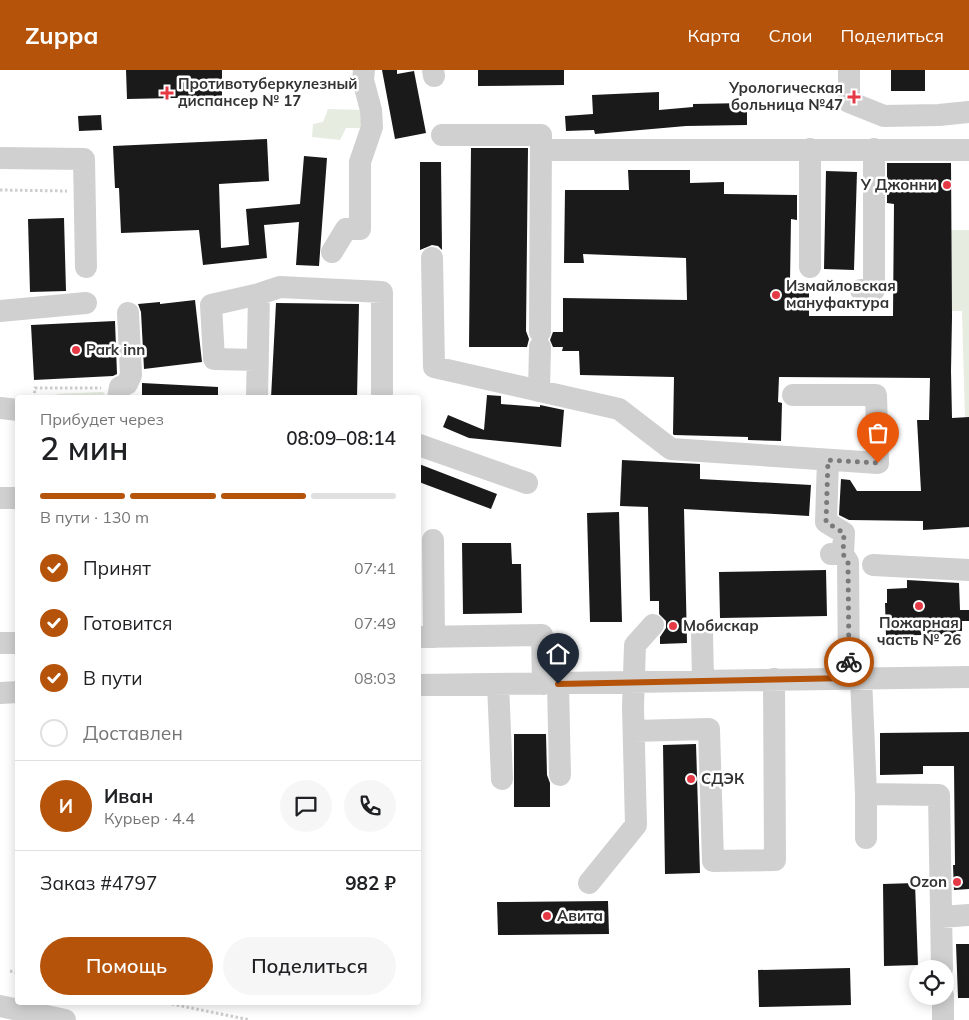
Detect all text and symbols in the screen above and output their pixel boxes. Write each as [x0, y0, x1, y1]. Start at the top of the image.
text: Zuppa [25, 20, 98, 50]
text: Карта [688, 24, 740, 47]
text: Слои [768, 24, 813, 47]
text: Поделиться [841, 24, 944, 47]
place label: Противотуберкулезный диспансер № 17 [178, 74, 357, 110]
place label: Урологическая больница №47 [728, 78, 843, 114]
marker: Противотуберкулезный диспансер № 17 [160, 86, 174, 100]
marker: Урологическая больница №47 [847, 90, 861, 104]
place label: У Джонни [860, 175, 937, 194]
marker: У Джонни [941, 179, 953, 191]
place label: Измайловская мануфактура [786, 276, 896, 312]
marker: Измайловская мануфактура [770, 289, 782, 301]
place label: Park inn [86, 340, 145, 359]
marker: Park inn [70, 344, 82, 356]
text: Прибудет через [40, 409, 164, 429]
pin [857, 412, 899, 463]
icon: bag [864, 419, 892, 447]
text: 08:09–08:14 [286, 426, 396, 450]
text: 2 мин [40, 428, 128, 468]
text: В пути · 130 m [40, 507, 149, 527]
icon: check [40, 554, 68, 582]
text: Принят [83, 556, 151, 580]
text: 07:41 [354, 558, 396, 578]
marker: Пожарная часть № 26 [913, 600, 925, 612]
icon: check [40, 609, 68, 637]
text: Готовится [83, 611, 173, 635]
text: 07:49 [354, 613, 396, 633]
place label: Пожарная часть № 26 [877, 613, 961, 649]
place label: Мобискар [683, 616, 759, 635]
marker: Мобискар [667, 620, 679, 632]
pin [537, 633, 579, 684]
courier [824, 637, 874, 687]
icon: home [544, 640, 572, 668]
icon: bike [835, 648, 863, 676]
icon: check [40, 664, 68, 692]
text: В пути [83, 666, 142, 690]
text: 08:03 [354, 668, 396, 688]
text: Доставлен [83, 721, 183, 745]
place label: СДЭК [701, 769, 745, 788]
marker: СДЭК [685, 773, 697, 785]
button: chat [280, 780, 332, 832]
button: phone [344, 780, 396, 832]
text: Иван [104, 784, 153, 808]
text: И [59, 794, 73, 818]
text: Курьер · 4.4 [104, 808, 195, 828]
text: Заказ #4797 [40, 871, 157, 895]
text: 982 ₽ [345, 871, 396, 895]
place label: Ozon [910, 872, 947, 891]
marker: Ozon [951, 876, 963, 888]
place label: Авита [557, 906, 603, 925]
marker: Авита [541, 910, 553, 922]
button: Помощь [40, 937, 213, 995]
button: Поделиться [223, 937, 396, 995]
map controls [909, 960, 954, 1005]
button: locate [909, 960, 954, 1005]

